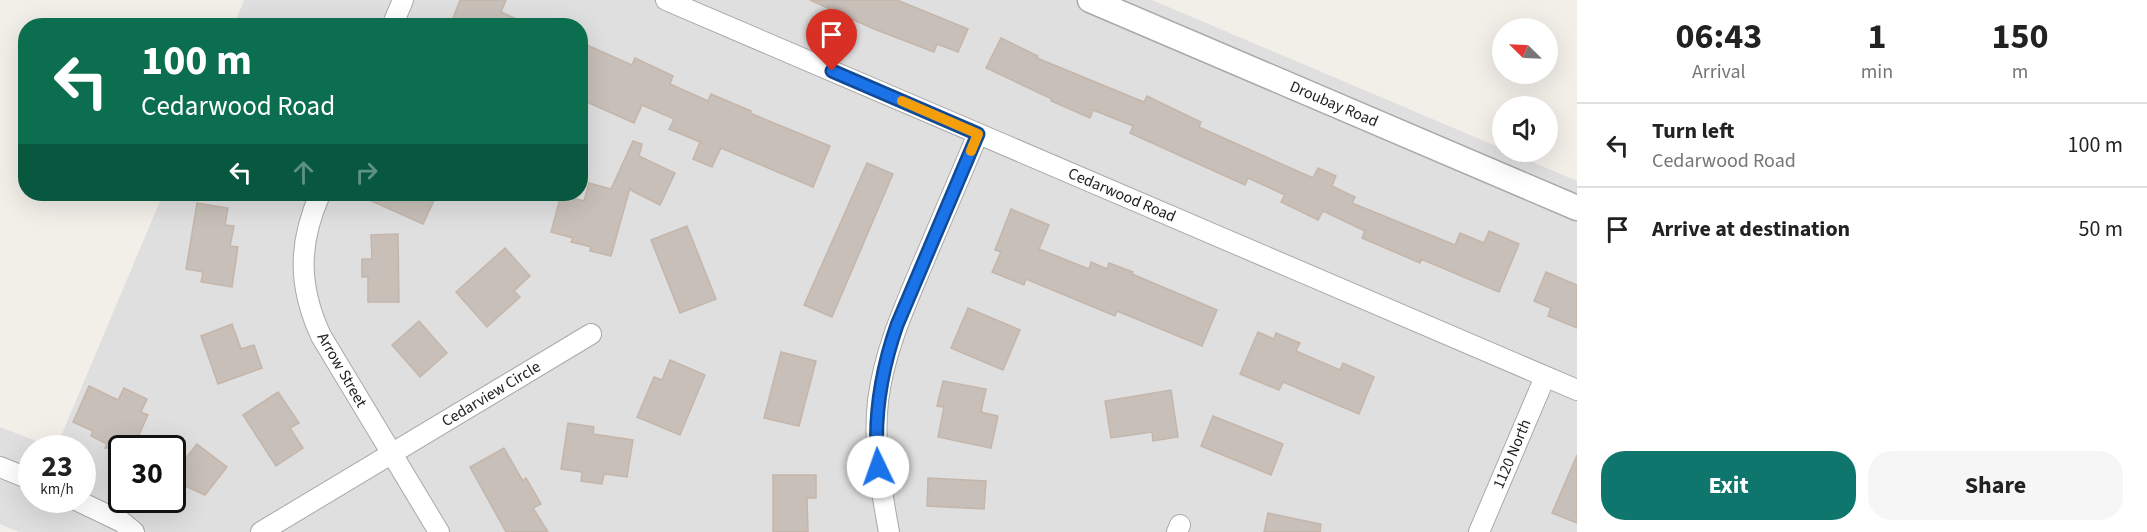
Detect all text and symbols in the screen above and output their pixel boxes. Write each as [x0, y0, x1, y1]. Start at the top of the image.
pin [806, 9, 857, 71]
text: 06:43 [1675, 11, 1762, 62]
text: 1 [1867, 11, 1886, 62]
text: 150 [1992, 11, 2049, 62]
icon: arrive [815, 18, 848, 51]
north arrow [1492, 18, 1558, 84]
map controls [1492, 18, 1558, 162]
text: 100 m [141, 31, 252, 91]
icon: left [42, 42, 120, 120]
text: Arrival [1692, 58, 1746, 86]
text: min [1861, 58, 1893, 86]
text: m [2012, 58, 2028, 86]
street label: Droubay Road [1286, 75, 1382, 133]
text: Cedarwood Road [141, 87, 335, 126]
button: sound [1492, 96, 1558, 162]
text: Turn left [1652, 115, 1734, 147]
icon: left [1601, 129, 1634, 162]
text: 100 m [2068, 129, 2123, 161]
text: Cedarwood Road [1652, 147, 1796, 175]
icon: left [224, 156, 257, 189]
icon: ahead [287, 156, 320, 189]
icon: right [350, 156, 383, 189]
street label: Cedarwood Road [1065, 162, 1179, 228]
icon: arrive [1601, 213, 1634, 246]
text: Arrive at destination [1652, 213, 1850, 245]
text: 50 m [2078, 213, 2123, 245]
street label: Arrow Street [312, 329, 373, 412]
street label: Cedarview Circle [437, 356, 545, 432]
street label: 1120 North [1487, 416, 1537, 492]
speed limit sign: 30 [108, 435, 186, 513]
position arrow [846, 435, 910, 499]
text: 23 [41, 445, 73, 488]
button: Exit [1601, 451, 1856, 520]
button: Share [1868, 451, 2123, 520]
text: km/h [40, 479, 74, 500]

